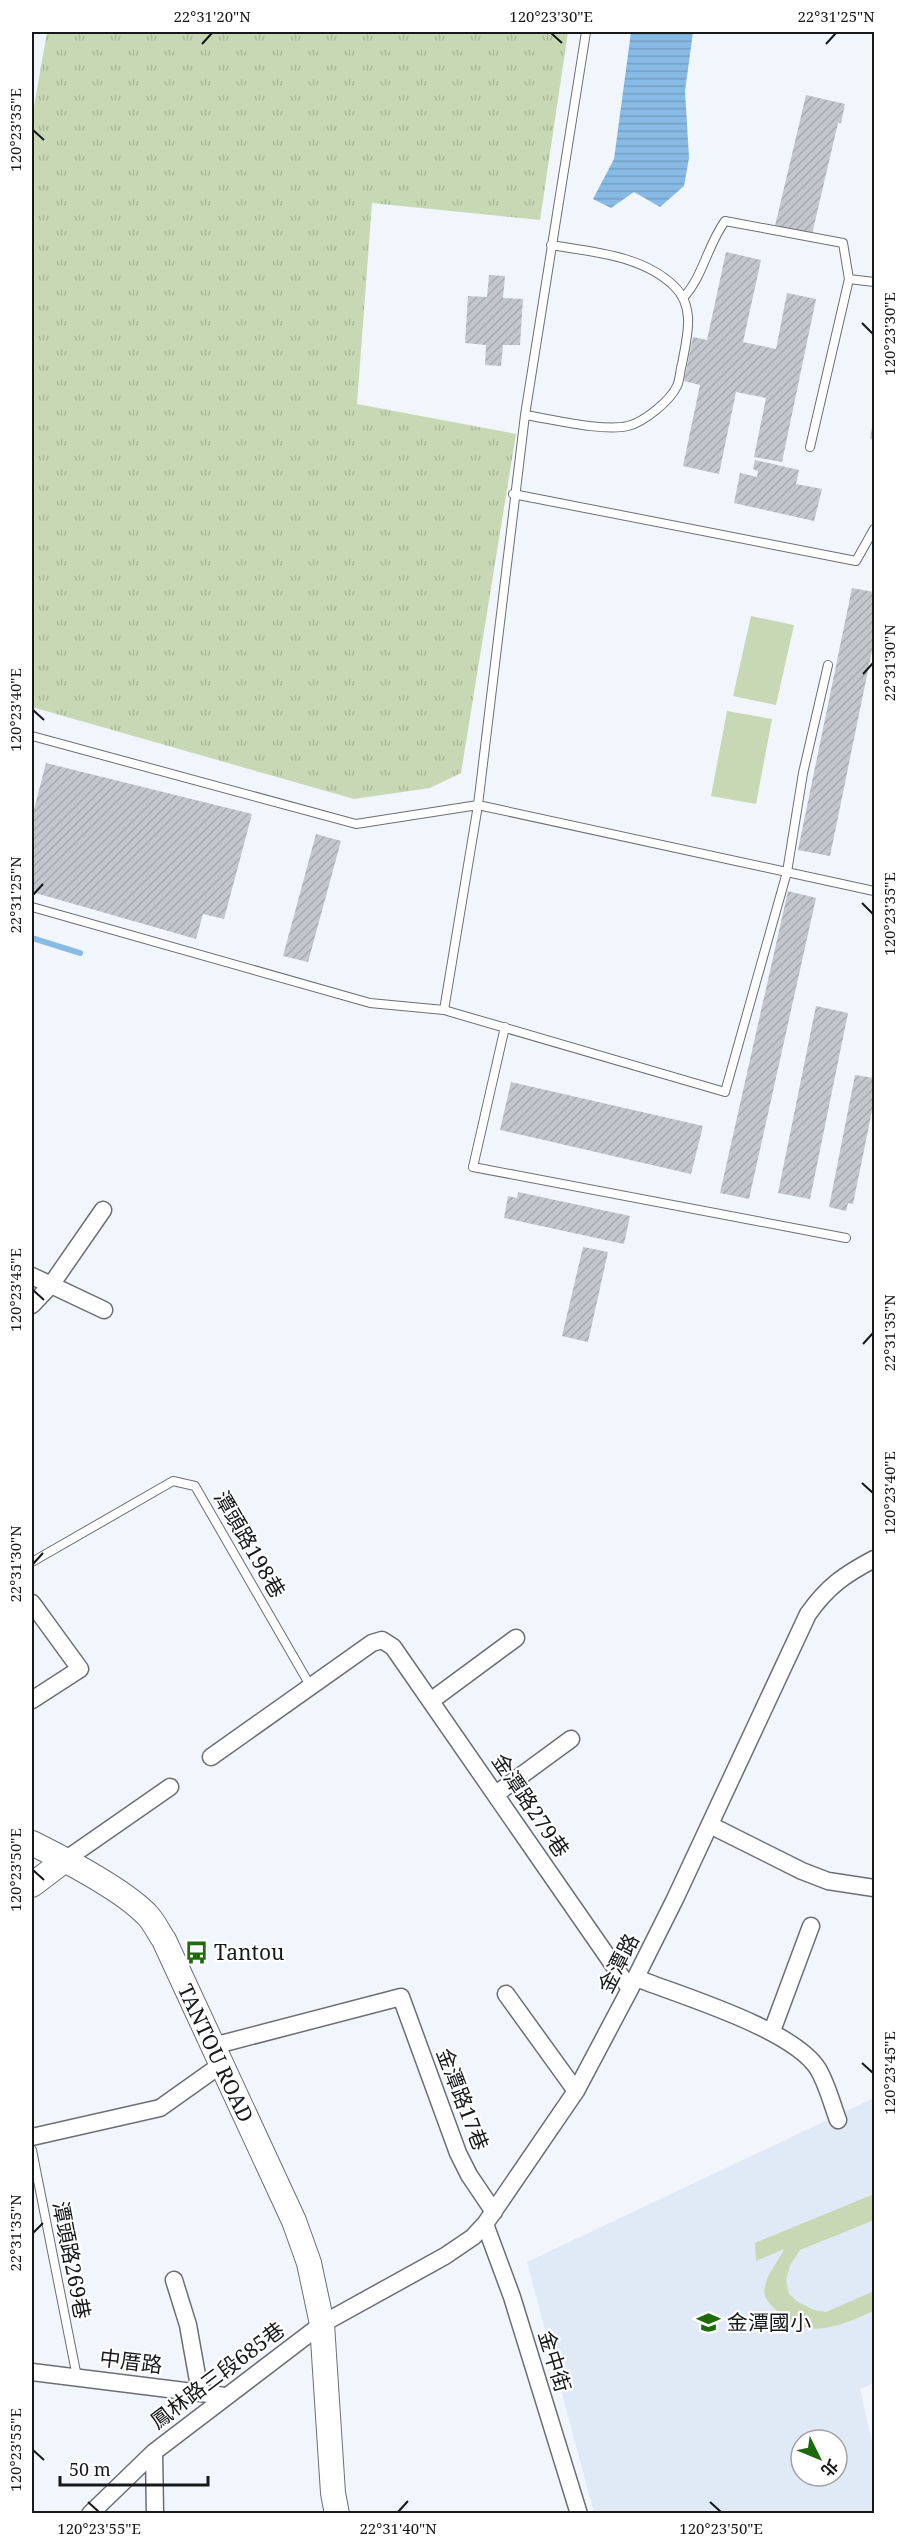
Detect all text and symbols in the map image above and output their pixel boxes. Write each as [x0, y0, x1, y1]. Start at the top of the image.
text: 22°31'20"N [173, 6, 251, 26]
text: 120°23'30"E [509, 6, 593, 26]
text: 22°31'25"N [797, 6, 875, 26]
text: 120°23'35"E [5, 88, 25, 172]
text: 120°23'30"E [879, 292, 899, 376]
text: 22°31'30"N [879, 624, 899, 702]
text: 120°23'40"E [5, 668, 25, 752]
text: 22°31'25"N [5, 856, 25, 934]
text: 120°23'35"E [879, 872, 899, 956]
text: 120°23'45"E [5, 1248, 25, 1332]
text: 22°31'35"N [879, 1294, 899, 1372]
text: 120°23'40"E [879, 1451, 899, 1535]
street label: 潭頭路198巷 [208, 1485, 292, 1603]
text: 22°31'30"N [5, 1525, 25, 1603]
street label: 金潭路279巷 [486, 1748, 576, 1862]
text: 120°23'50"E [5, 1828, 25, 1912]
street label: 金潭路 [591, 1929, 645, 1997]
place label: Tantou [214, 1938, 284, 1966]
bus stop icon: Tantou [183, 1939, 209, 1965]
street label: TANTOU ROAD [172, 1979, 260, 2127]
text: 120°23'45"E [879, 2031, 899, 2115]
street label: 金潭路17巷 [431, 2044, 495, 2154]
text: 22°31'35"N [5, 2194, 25, 2272]
street label: 潭頭路269巷 [47, 2199, 97, 2321]
place label: 金潭國小 [727, 2308, 811, 2336]
school or university icon: 金潭國小 [696, 2309, 722, 2335]
street label: 鳳林路三段685巷 [144, 2315, 290, 2435]
street label: 金中街 [532, 2327, 578, 2395]
street label: 中厝路 [98, 2343, 164, 2379]
text: 120°23'55"E [5, 2408, 25, 2492]
north arrow [789, 2428, 849, 2488]
scale bar [60, 2449, 208, 2487]
text: 北 [816, 2455, 843, 2482]
text: 50 m [69, 2457, 111, 2481]
text: 120°23'55"E [57, 2518, 141, 2538]
text: 22°31'40"N [359, 2518, 437, 2538]
text: 120°23'50"E [679, 2518, 763, 2538]

